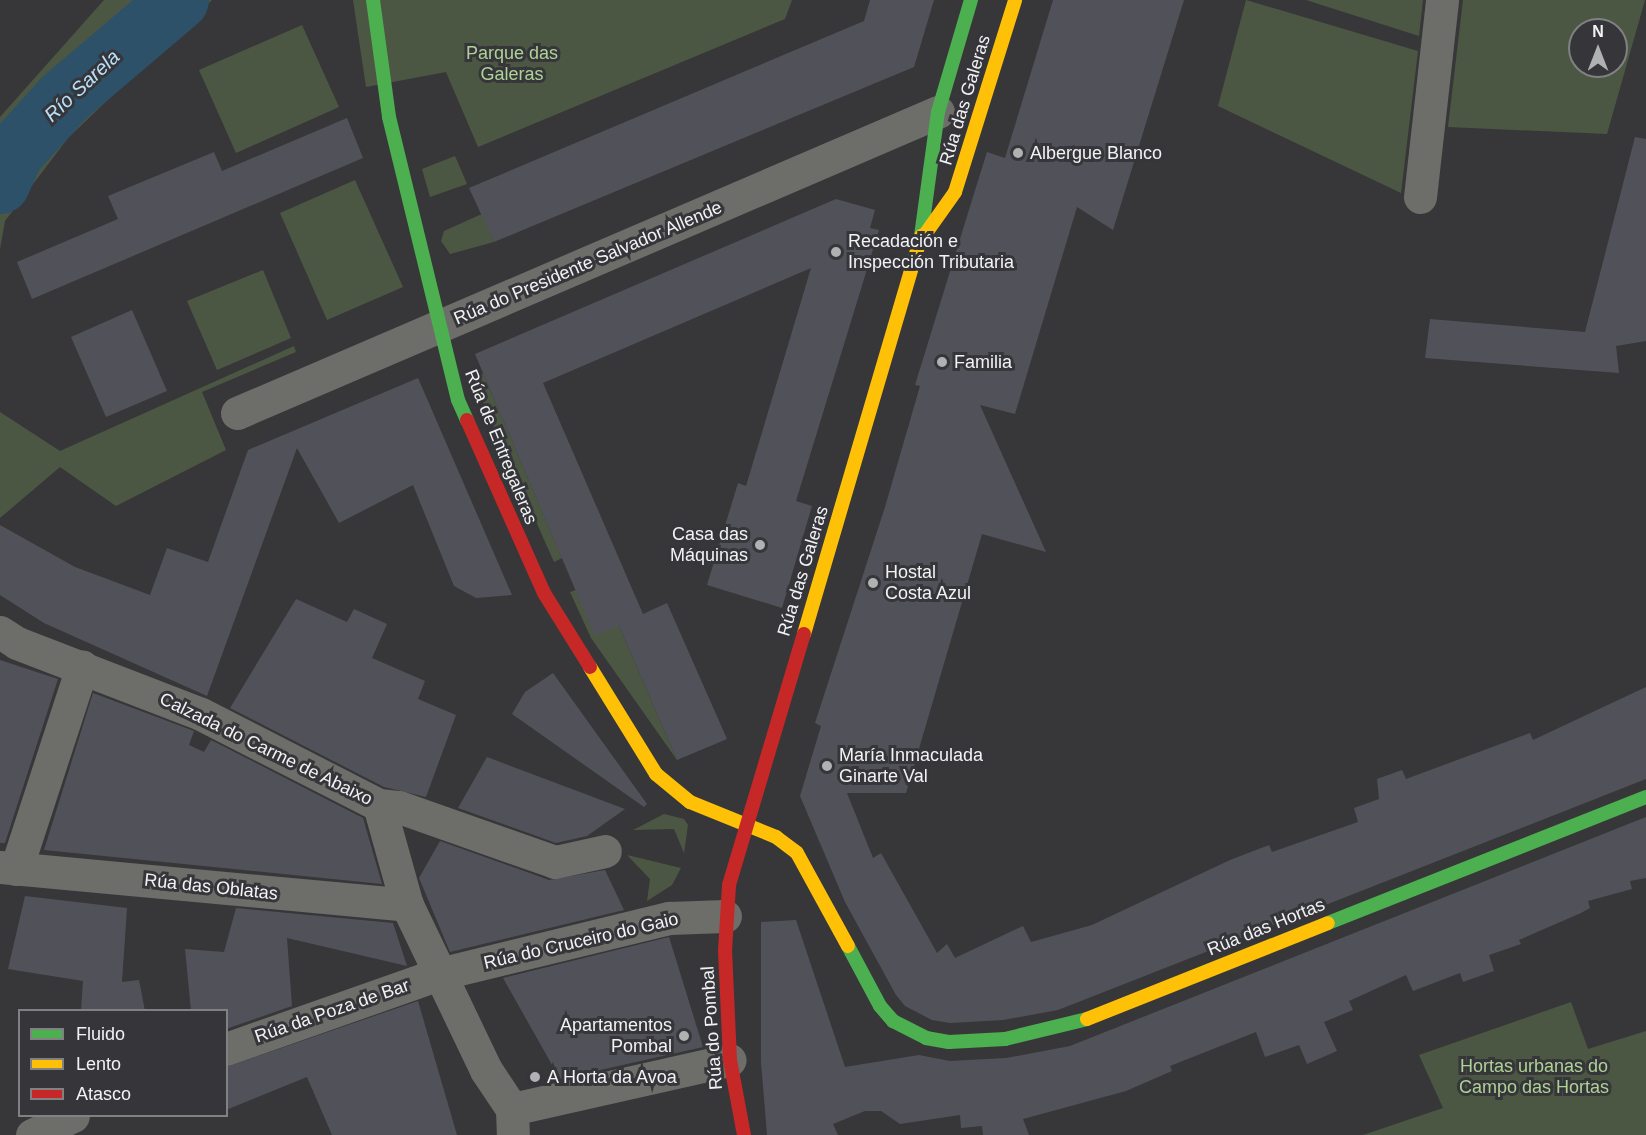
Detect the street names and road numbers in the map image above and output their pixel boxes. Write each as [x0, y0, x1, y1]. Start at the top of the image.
street label: Rúa das Galeras [935, 32, 995, 168]
street label: Rúa do Presidente Salvador Allende [450, 196, 726, 330]
street label: Rúa de Entregaleras [460, 366, 542, 528]
street label: Rúa das Galeras [773, 503, 833, 639]
street label: Calzada do Carme de Abaixo [156, 688, 376, 810]
street label: Rúa das Oblatas [143, 869, 279, 905]
street label: Rúa das Hortas [1204, 894, 1328, 960]
street label: Rúa do Cruceiro do Gaio [482, 908, 680, 974]
street label: Rúa do Pombal [697, 965, 727, 1091]
street label: Rúa da Poza de Bar [252, 974, 412, 1048]

